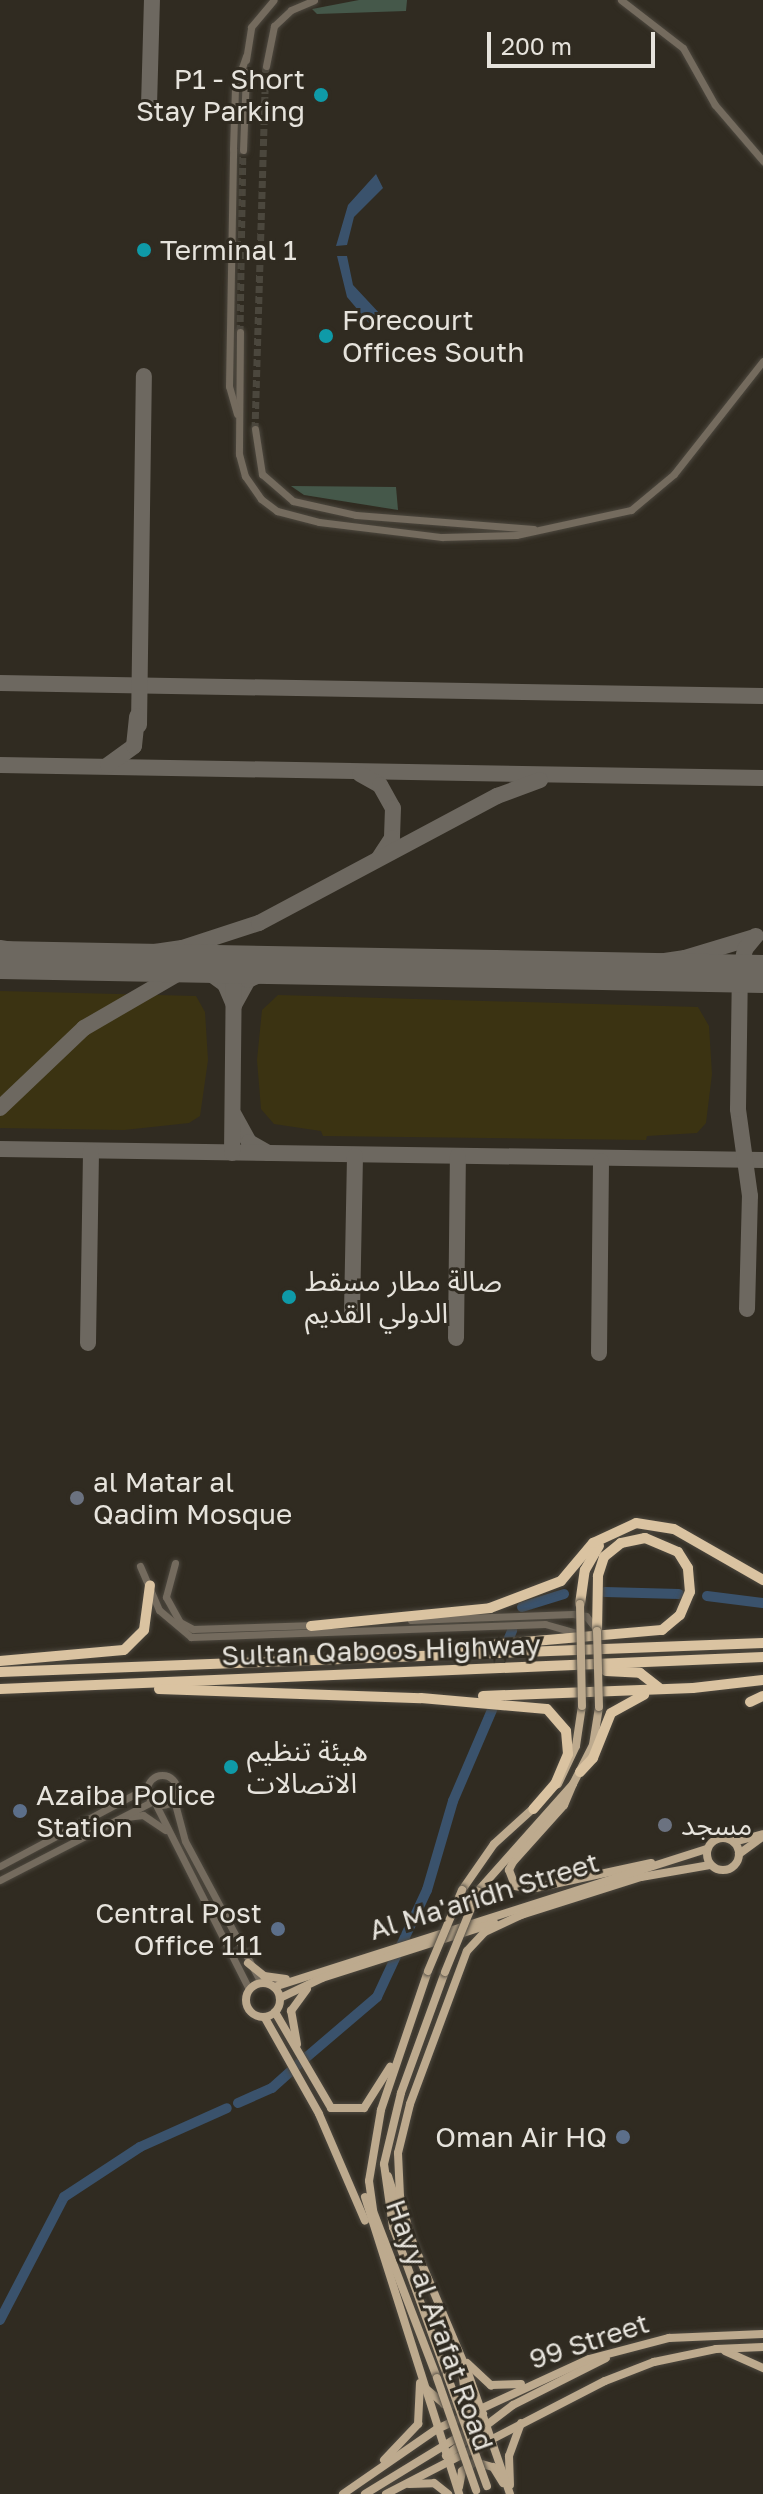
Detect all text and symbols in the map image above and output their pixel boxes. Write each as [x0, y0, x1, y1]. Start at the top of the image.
scale bar [491, 16, 659, 66]
text: 200 m [501, 31, 572, 60]
place label: P1 - Short Stay Parking [136, 62, 305, 128]
marker: P1 - Short Stay Parking [312, 86, 330, 104]
place label: Terminal 1 [160, 233, 297, 267]
marker: Terminal 1 [135, 241, 153, 259]
place label: Forecourt Offices South [342, 303, 524, 369]
marker: Forecourt Offices South [317, 327, 335, 345]
place label: صالة مطار مسقط الدولي القديم [305, 1264, 502, 1330]
marker: صالة مطار مسقط الدولي القديم [280, 1288, 298, 1306]
place label: al Matar al Qadim Mosque [93, 1465, 292, 1531]
marker: al Matar al Qadim Mosque [68, 1489, 86, 1507]
street label: Sultan Qaboos Highway [221, 1628, 541, 1672]
place label: هيئة تنظيم الاتصالات [247, 1734, 368, 1800]
marker: هيئة تنظيم الاتصالات [222, 1758, 240, 1776]
place label: Azaiba Police Station [36, 1778, 216, 1844]
marker: Azaiba Police Station [11, 1802, 29, 1820]
place label: مسجد [681, 1808, 752, 1842]
marker: مسجد [656, 1816, 674, 1834]
street label: Al Ma'aridh Street [365, 1845, 603, 1947]
place label: Central Post Office 111 [95, 1896, 262, 1962]
marker: Central Post Office 111 [269, 1920, 287, 1938]
place label: Oman Air HQ [435, 2120, 607, 2154]
marker: Oman Air HQ [614, 2128, 632, 2146]
street label: Hayy al Arafat Road [379, 2195, 501, 2455]
street label: 99 Street [525, 2306, 653, 2376]

